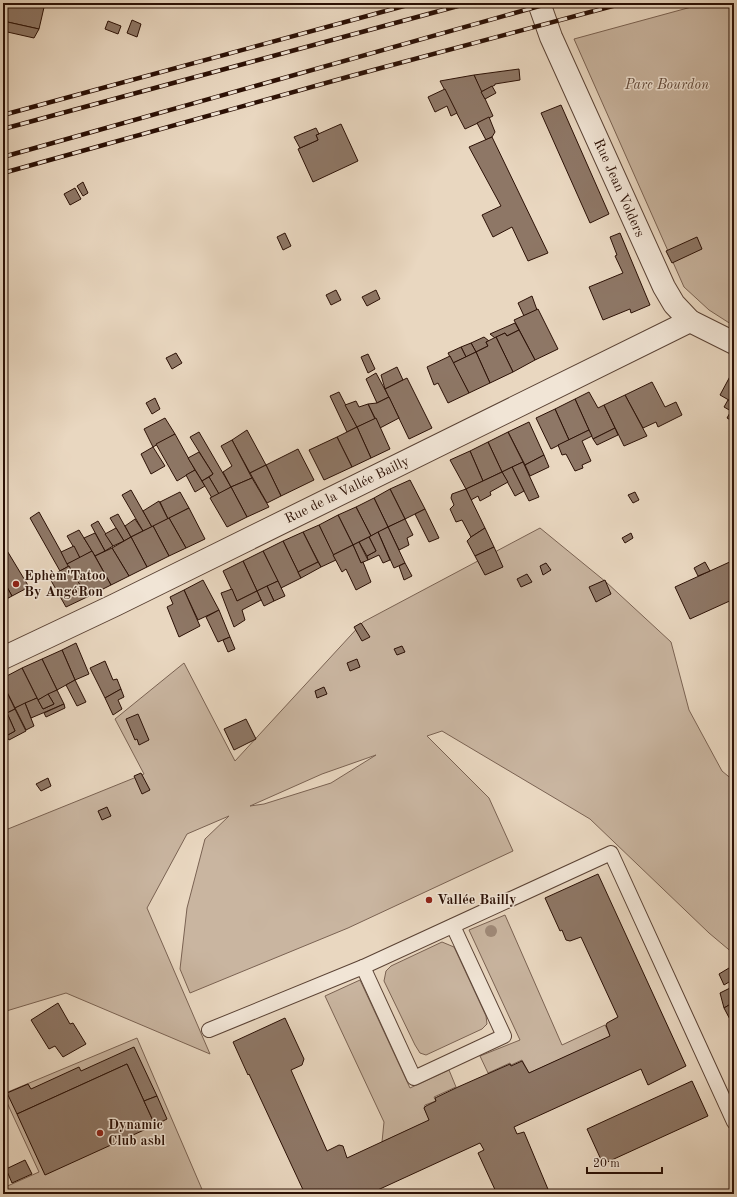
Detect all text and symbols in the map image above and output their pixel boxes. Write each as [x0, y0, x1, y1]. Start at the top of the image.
park label: Parc Bourdon [624, 78, 709, 92]
street label: Rue Jean Volders [591, 137, 647, 239]
street label: Rue de la Vallée Bailly [283, 454, 412, 526]
place label: Ephèm'Tatoo By AngéRon [24, 569, 106, 599]
marker: Ephèm'Tatoo By AngéRon [11, 579, 21, 589]
place label: Vallée Bailly [437, 893, 517, 907]
marker: Vallée Bailly [424, 895, 434, 905]
place label: Dynamic Club asbl [108, 1118, 165, 1148]
marker: Dynamic Club asbl [95, 1128, 105, 1138]
scale bar [587, 1149, 662, 1175]
text: 20 m [593, 1158, 620, 1170]

